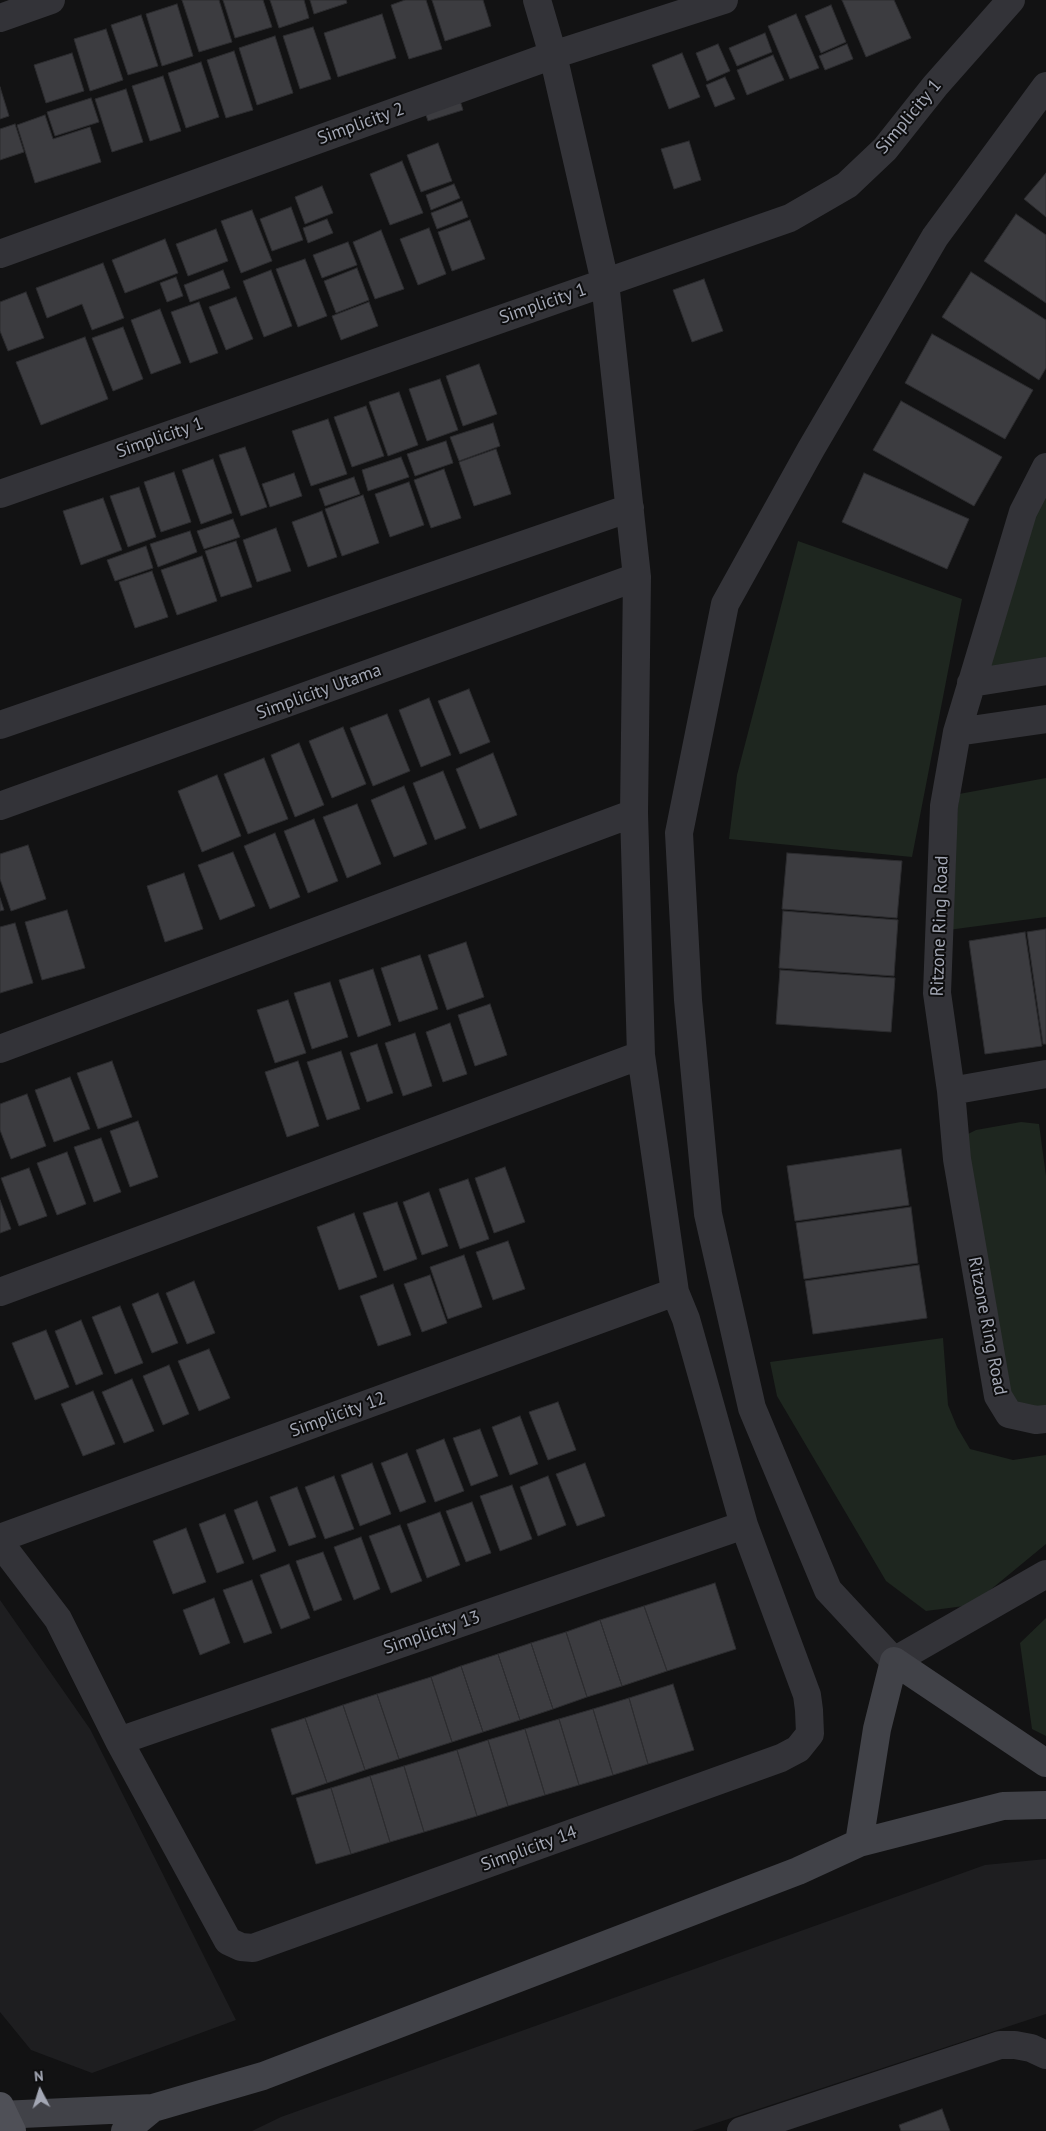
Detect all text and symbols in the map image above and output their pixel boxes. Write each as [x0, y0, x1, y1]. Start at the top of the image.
street label: Simplicity 1 [872, 75, 946, 159]
street label: Simplicity 2 [315, 98, 407, 150]
street label: Simplicity 1 [497, 279, 589, 329]
street label: Simplicity 1 [114, 413, 206, 463]
street label: Simplicity Utama [254, 659, 384, 725]
street label: Ritzone Ring Road [927, 855, 953, 997]
street label: Ritzone Ring Road [963, 1255, 1011, 1397]
street label: Simplicity 12 [287, 1388, 389, 1442]
street label: Simplicity 13 [381, 1606, 483, 1660]
street label: Simplicity 14 [478, 1822, 580, 1876]
north arrow [15, 2066, 65, 2116]
text: N [33, 2067, 44, 2085]

